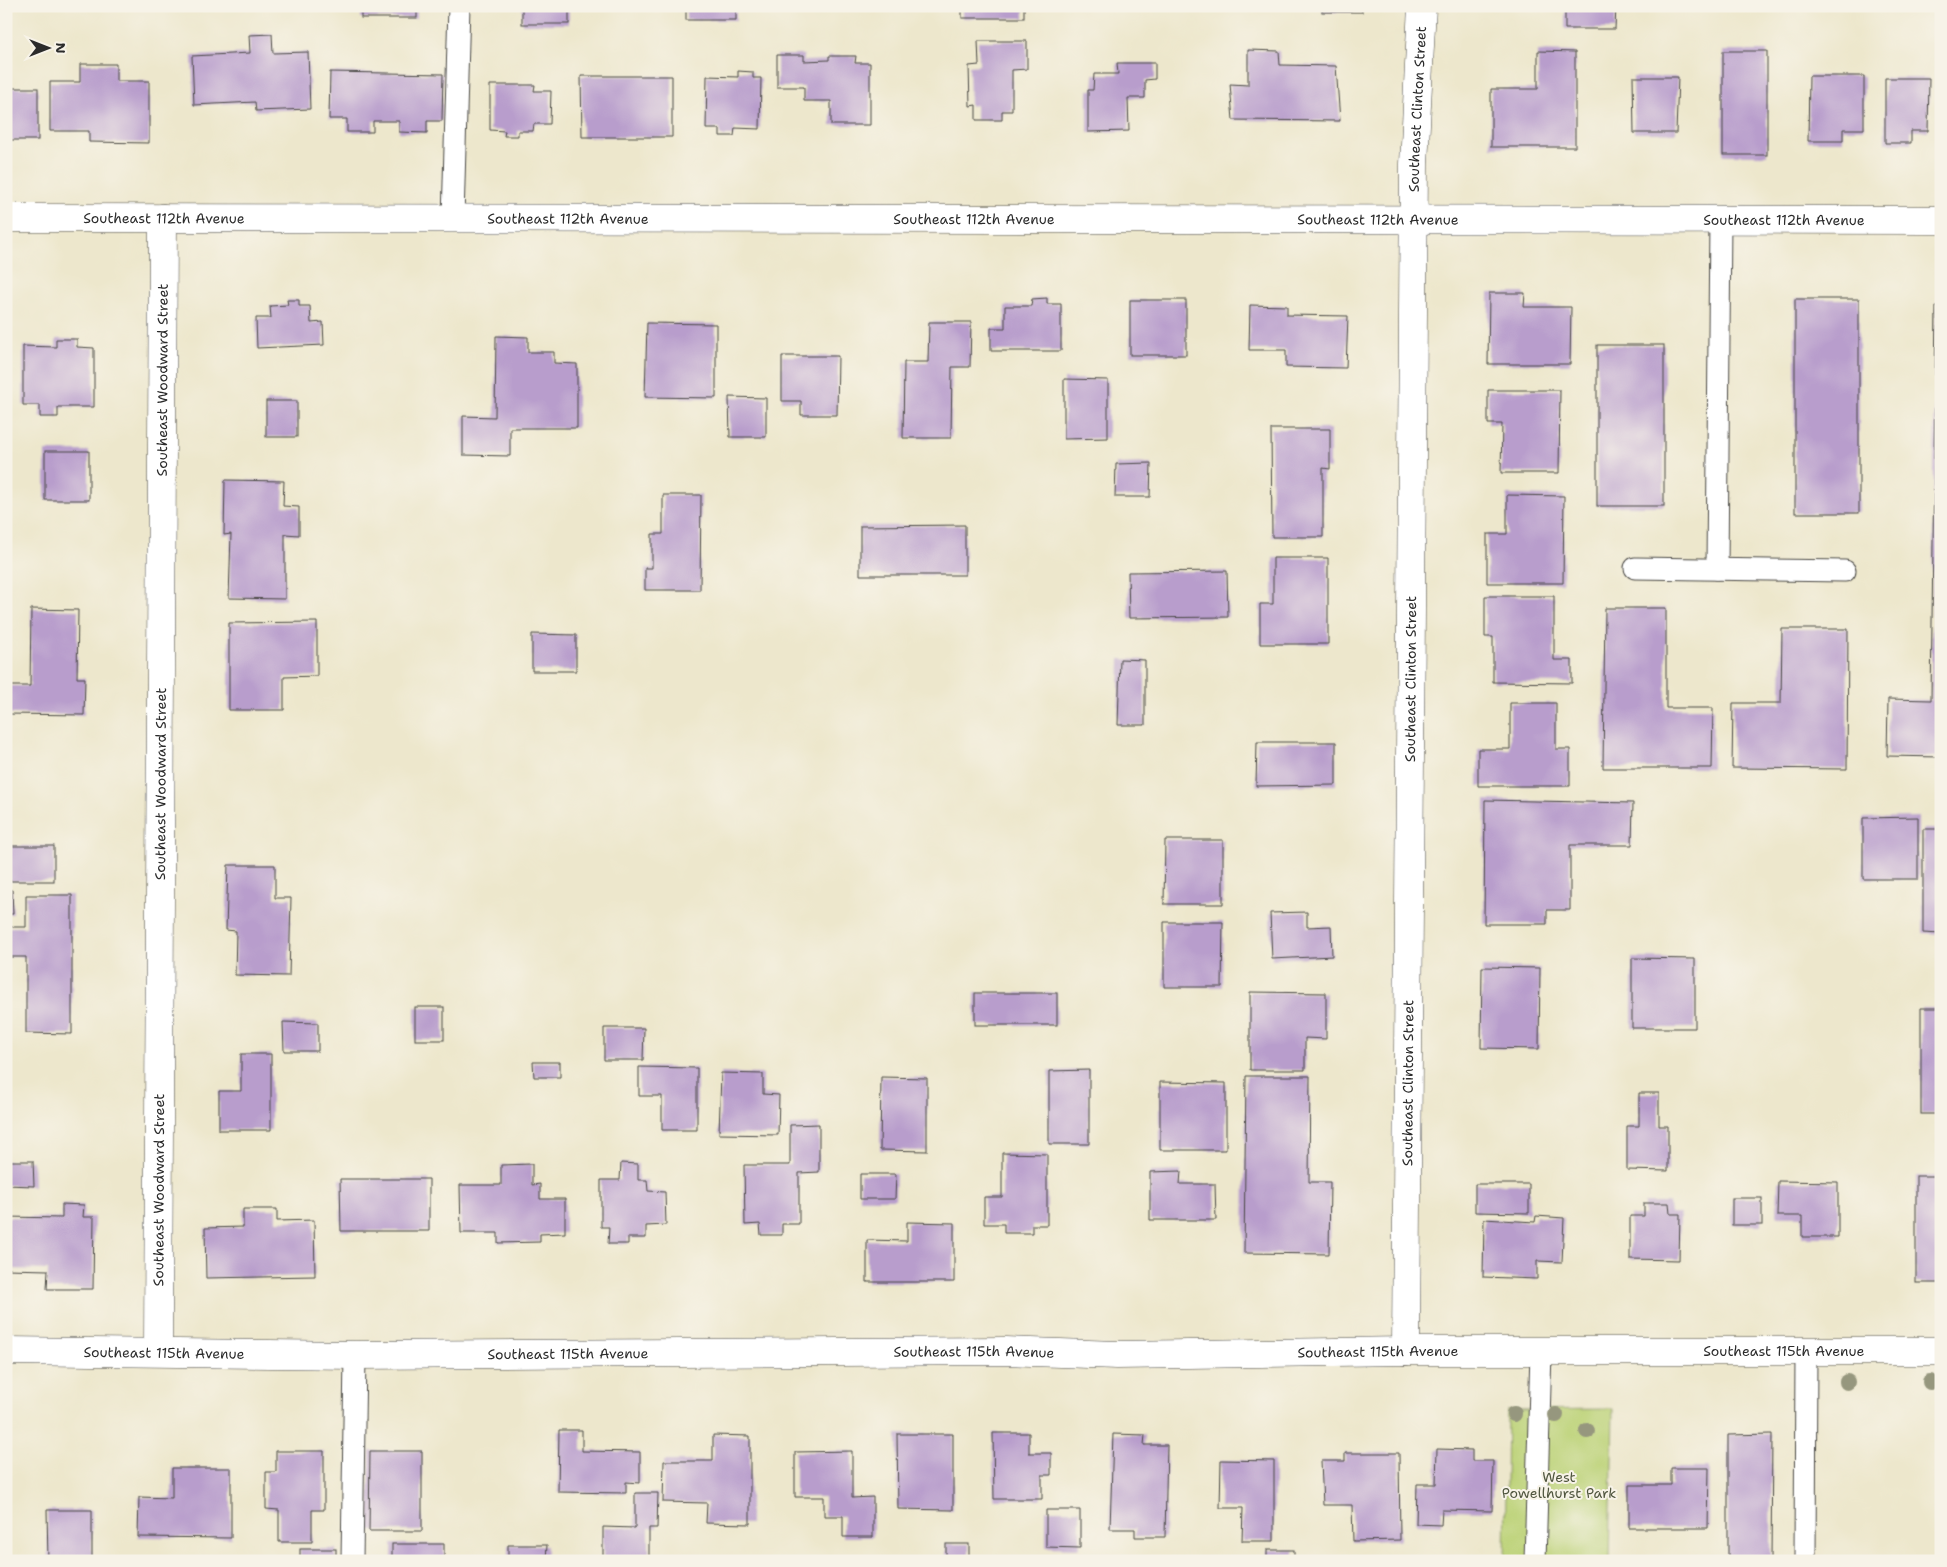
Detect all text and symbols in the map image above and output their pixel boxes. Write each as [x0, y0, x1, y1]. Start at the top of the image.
north arrow [22, 22, 72, 72]
street label: Southeast Clinton Street [1405, 26, 1430, 192]
text: N [52, 42, 70, 54]
street label: Southeast 112th Avenue [83, 209, 245, 227]
street label: Southeast 112th Avenue [487, 209, 649, 228]
street label: Southeast 112th Avenue [893, 210, 1055, 228]
street label: Southeast 112th Avenue [1297, 210, 1459, 229]
street label: Southeast 112th Avenue [1703, 211, 1865, 229]
street label: Southeast Woodward Street [153, 284, 172, 476]
street label: Southeast Clinton Street [1401, 596, 1420, 762]
street label: Southeast Woodward Street [151, 688, 170, 880]
street label: Southeast Clinton Street [1398, 1000, 1417, 1166]
street label: Southeast Woodward Street [149, 1094, 168, 1286]
street label: Southeast 115th Avenue [893, 1342, 1055, 1362]
street label: Southeast 115th Avenue [1297, 1342, 1458, 1362]
street label: Southeast 115th Avenue [1703, 1342, 1864, 1360]
street label: Southeast 115th Avenue [83, 1343, 245, 1363]
street label: Southeast 115th Avenue [487, 1344, 649, 1363]
park label: West Powellhurst Park [1502, 1468, 1616, 1502]

